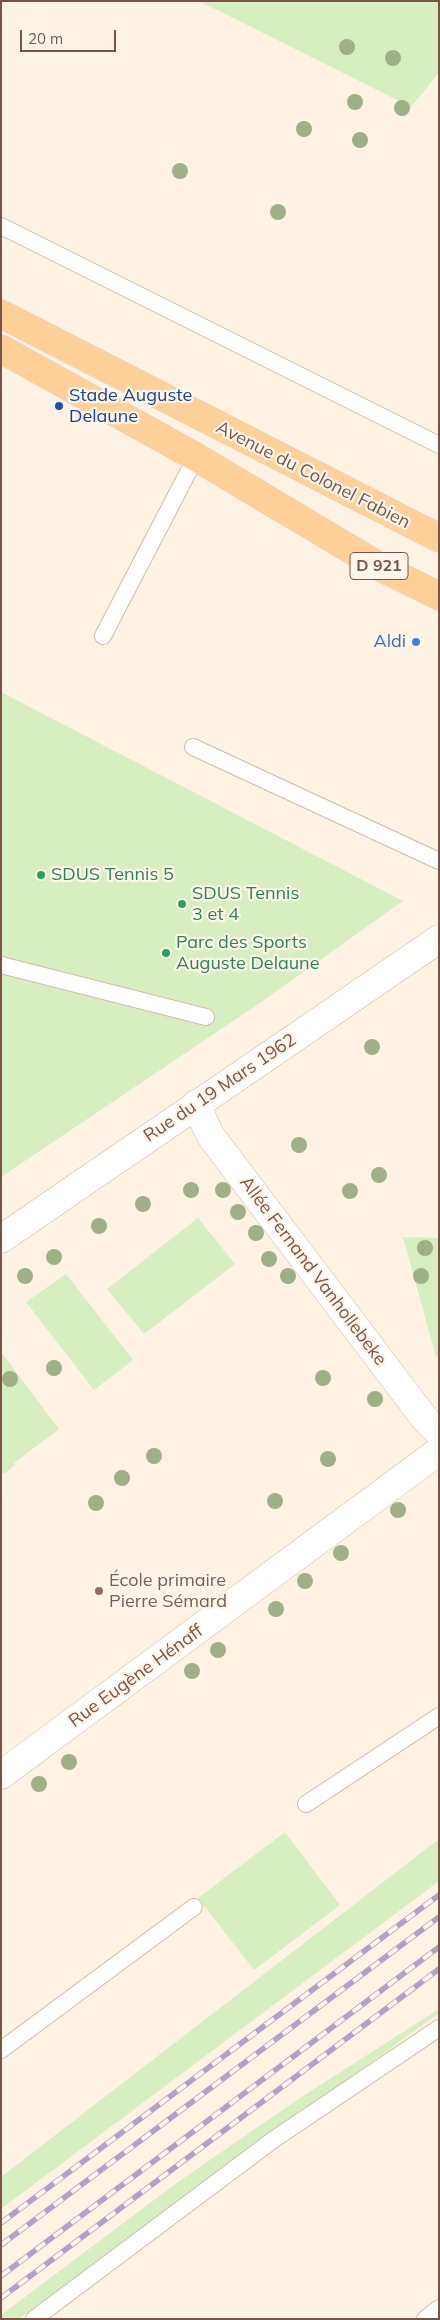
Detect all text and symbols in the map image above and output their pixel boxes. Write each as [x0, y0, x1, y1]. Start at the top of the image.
scale bar [22, 20, 119, 52]
text: 20 m [28, 29, 63, 48]
place label: Stade Auguste Delaune [69, 385, 192, 428]
marker: Stade Auguste Delaune [53, 400, 65, 412]
street label: Avenue du Colonel Fabien [212, 417, 414, 533]
road number: D 921 [350, 552, 408, 580]
place label: Aldi [373, 631, 406, 653]
marker: Aldi [410, 636, 422, 648]
place label: SDUS Tennis 5 [51, 864, 174, 886]
marker: SDUS Tennis 5 [35, 869, 47, 881]
place label: SDUS Tennis 3 et 4 [192, 883, 299, 926]
marker: SDUS Tennis 3 et 4 [176, 898, 188, 910]
place label: Parc des Sports Auguste Delaune [176, 932, 319, 974]
marker: Parc des Sports Auguste Delaune [160, 947, 172, 959]
street label: Rue du 19 Mars 1962 [140, 1029, 300, 1147]
street label: Allée Fernand Vanhollebeke [235, 1172, 391, 1370]
place label: École primaire Pierre Sémard [109, 1570, 227, 1612]
marker: École primaire Pierre Sémard [93, 1585, 105, 1597]
street label: Rue Eugène Hénaff [65, 1620, 207, 1732]

